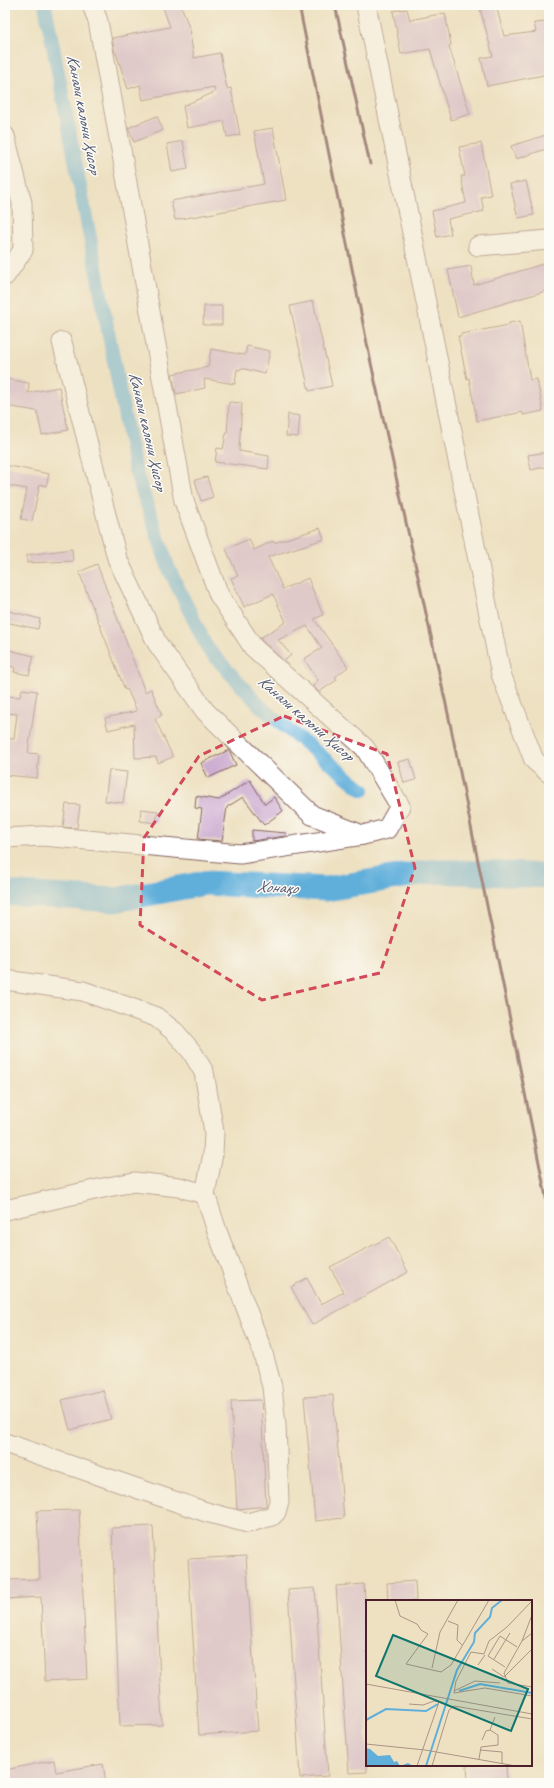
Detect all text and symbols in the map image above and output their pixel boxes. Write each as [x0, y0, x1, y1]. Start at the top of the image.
water label: Канали калони Ҳисор [62, 53, 106, 178]
water label: Канали калони Ҳисор [124, 370, 172, 495]
water label: Канали калони Ҳисор [254, 671, 360, 767]
water label: Хонақо [256, 875, 301, 899]
inset map [366, 1600, 532, 1766]

